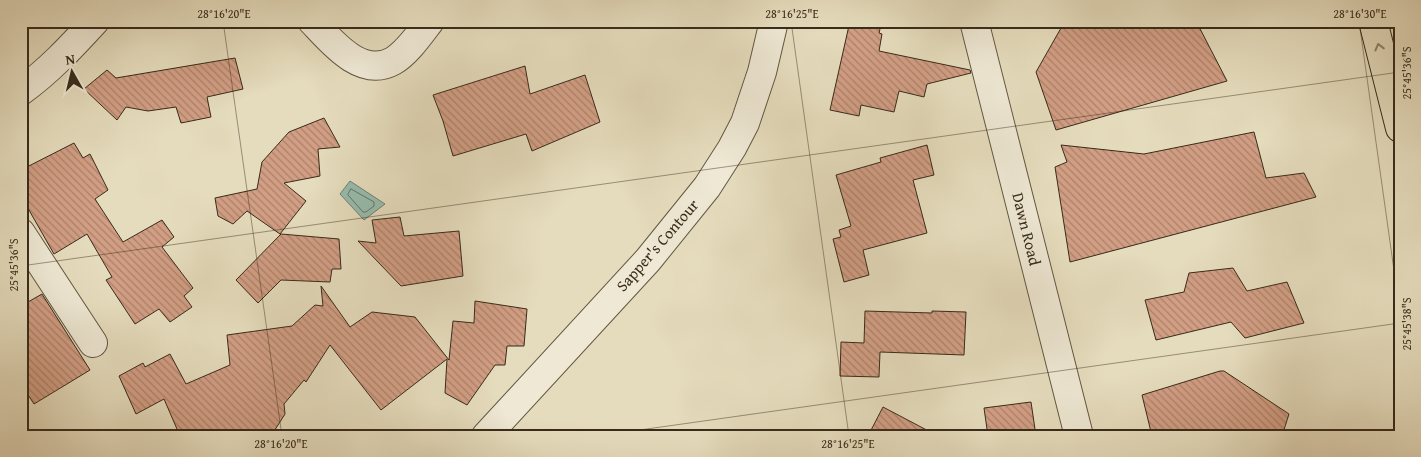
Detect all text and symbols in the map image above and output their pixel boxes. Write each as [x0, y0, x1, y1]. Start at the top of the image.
text: 28°16'20"E [197, 5, 251, 22]
text: 28°16'25"E [765, 5, 819, 22]
text: 28°16'30"E [1333, 5, 1387, 22]
one-way arrow [1375, 44, 1385, 52]
text: 25°45'36"S [1398, 46, 1415, 100]
north arrow [48, 48, 98, 98]
text: N [64, 48, 77, 70]
street label: Dawn Road [1006, 190, 1048, 268]
street label: Sapper's Contour [610, 193, 704, 297]
text: 25°45'36"S [5, 238, 22, 292]
text: 25°45'38"S [1398, 297, 1415, 351]
text: 28°16'20"E [254, 435, 308, 452]
text: 28°16'25"E [821, 435, 875, 452]

